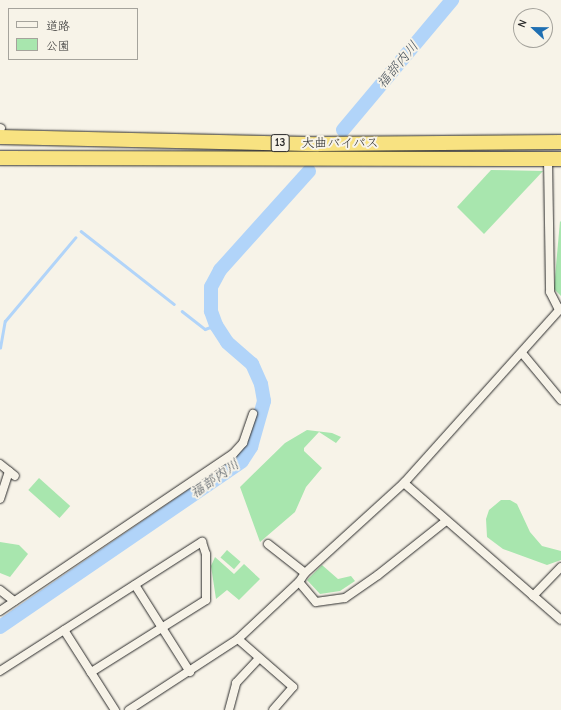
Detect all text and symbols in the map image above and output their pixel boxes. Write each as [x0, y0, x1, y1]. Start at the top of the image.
legend [8, 8, 138, 60]
north arrow [513, 8, 553, 48]
text: N [515, 18, 530, 29]
text: 道路 [46, 19, 70, 33]
water label: 福部内川 [374, 38, 422, 92]
text: 公園 [46, 39, 70, 53]
road number: 13 [270, 133, 290, 153]
street label: 大曲バイパス [301, 135, 379, 151]
water label: 福部内川 [187, 456, 243, 502]

